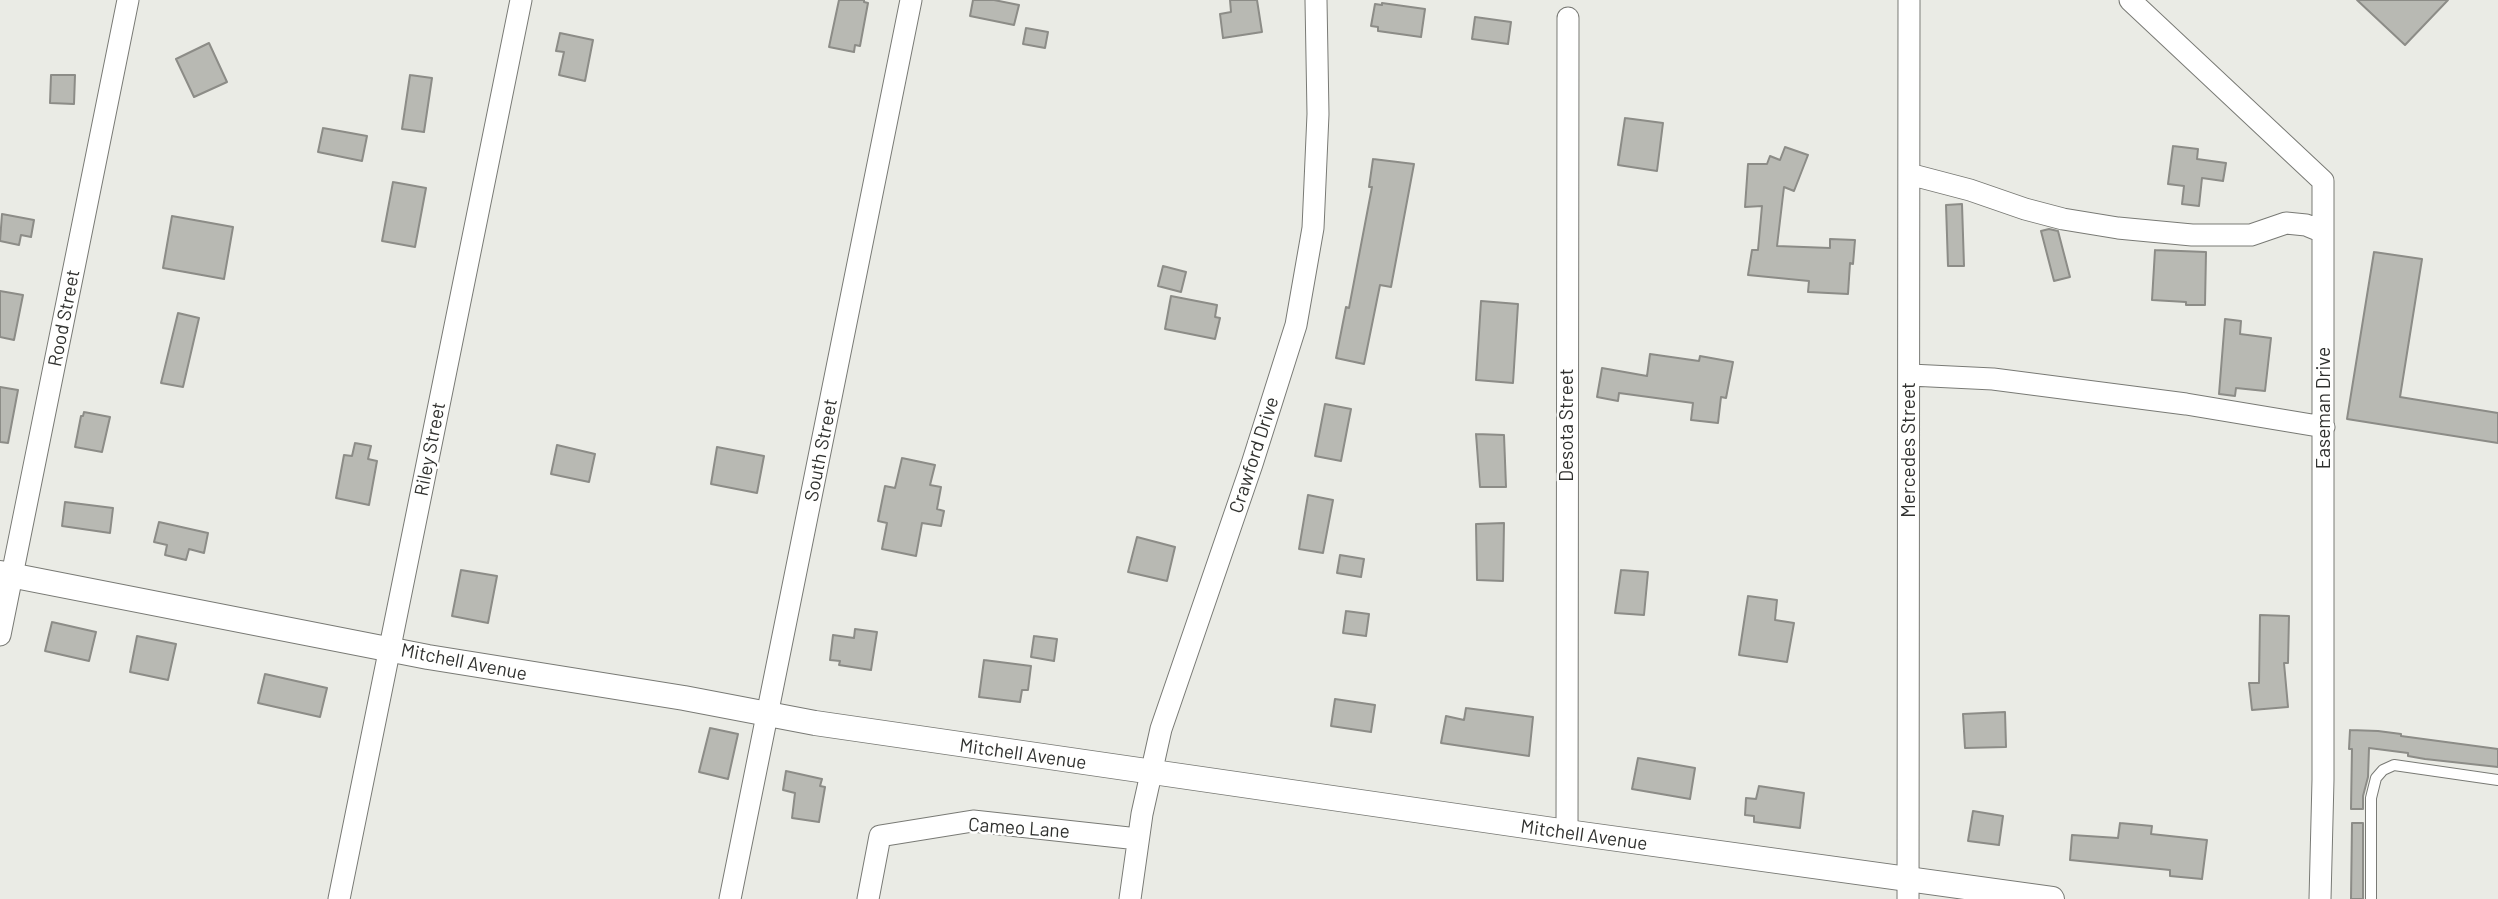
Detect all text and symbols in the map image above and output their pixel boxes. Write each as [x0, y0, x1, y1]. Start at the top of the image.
street label: Rood Street [43, 268, 85, 368]
street label: Easeman Drive [2313, 347, 2335, 469]
street label: Desota Street [1556, 368, 1578, 482]
street label: Mercedes Street [1898, 382, 1920, 518]
street label: Crawford Drive [1224, 394, 1284, 516]
street label: South Street [800, 397, 842, 503]
street label: Riley Street [410, 400, 450, 498]
street label: Mitchell Avenue [399, 639, 529, 685]
street label: Mitchell Avenue [958, 734, 1088, 774]
street label: Cameo Lane [967, 813, 1071, 843]
street label: Mitchell Avenue [1519, 815, 1649, 855]

